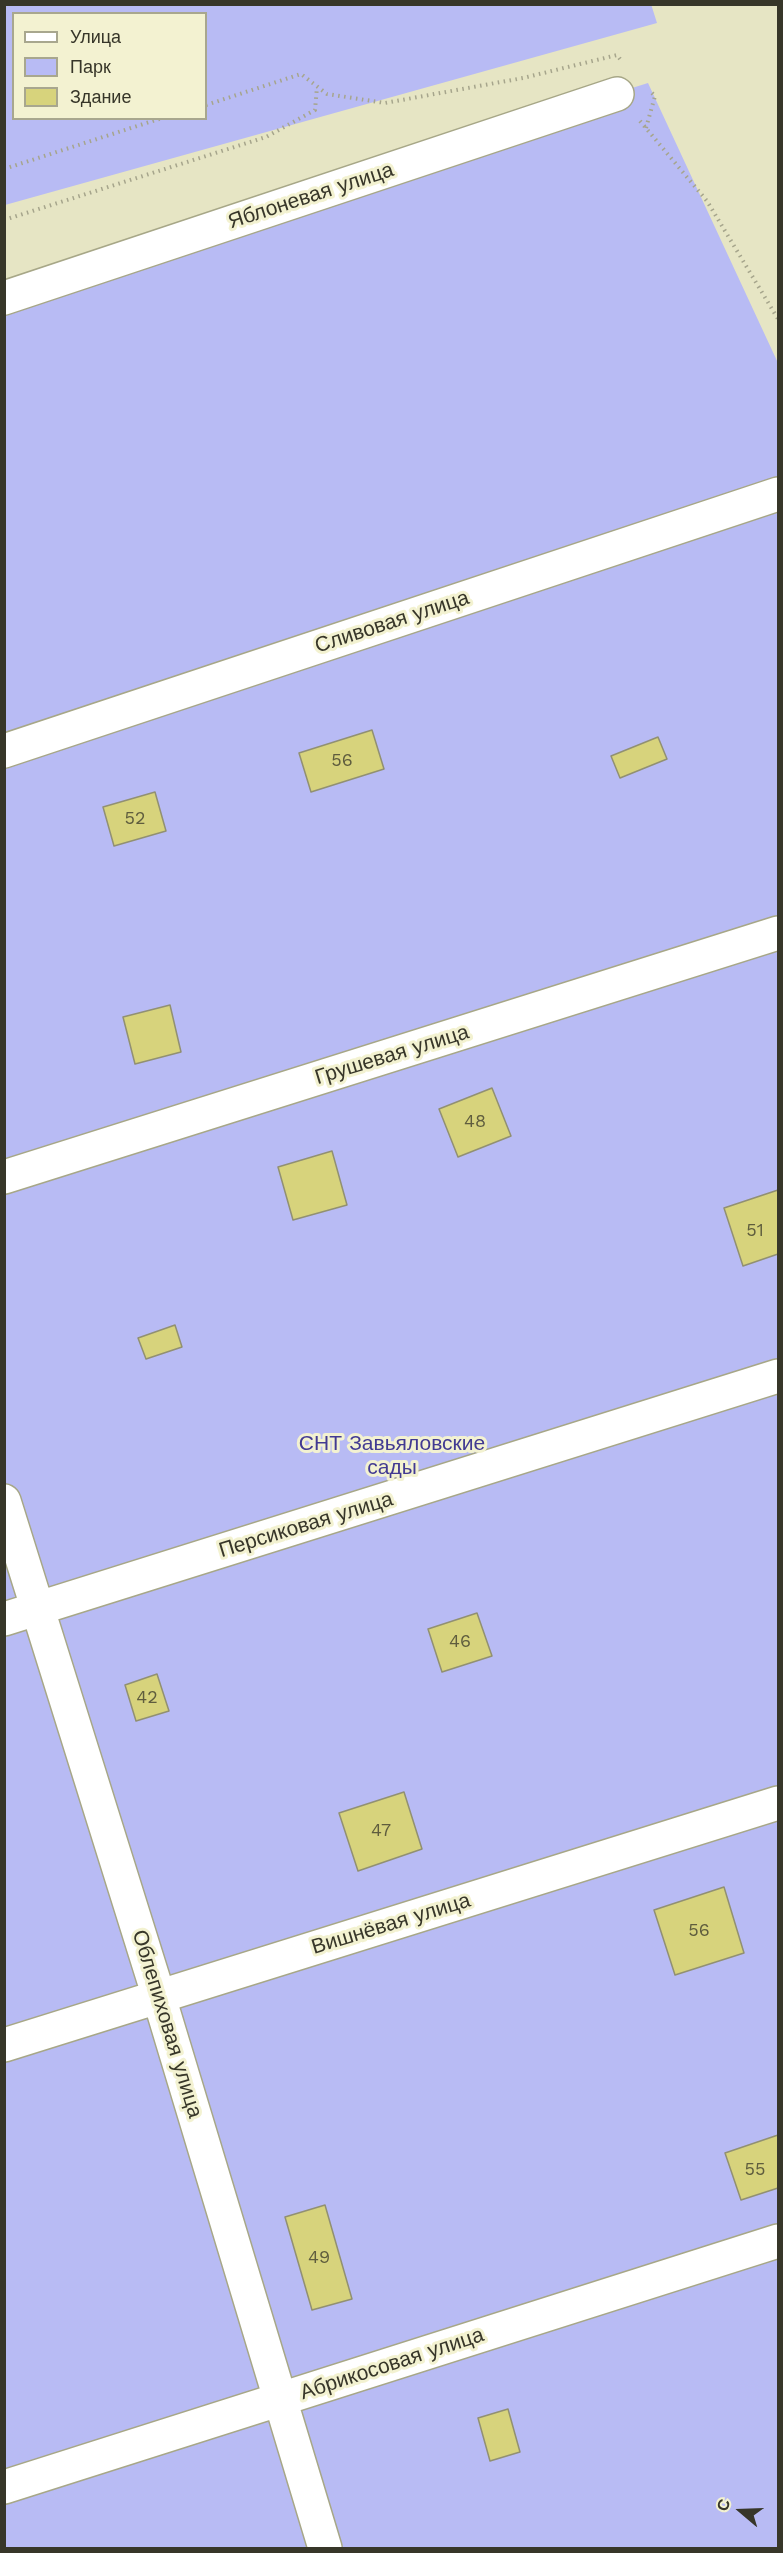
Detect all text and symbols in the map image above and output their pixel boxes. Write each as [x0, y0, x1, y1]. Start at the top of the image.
legend [12, 12, 207, 120]
text: Улица [70, 26, 121, 47]
text: Парк [70, 56, 111, 77]
text: Здание [70, 86, 131, 107]
street label: Яблоневая улица [225, 157, 397, 235]
street label: Сливовая улица [312, 585, 472, 659]
house number: 56 [331, 750, 353, 772]
house number: 52 [125, 808, 145, 830]
street label: Грушевая улица [312, 1020, 472, 1090]
house number: 48 [464, 1111, 486, 1133]
house number: 51 [746, 1220, 764, 1242]
park label: СНТ Завьяловские сады [299, 1431, 485, 1481]
street label: Персиковая улица [216, 1487, 396, 1563]
house number: 46 [449, 1631, 471, 1653]
house number: 42 [136, 1687, 158, 1709]
house number: 47 [371, 1820, 391, 1842]
street label: Вишнёвая улица [309, 1888, 473, 1960]
house number: 56 [688, 1920, 710, 1942]
street label: Облепиховая улица [126, 1927, 208, 2121]
house number: 55 [745, 2159, 765, 2181]
house number: 49 [308, 2247, 330, 2269]
street label: Абрикосовая улица [297, 2322, 487, 2406]
north arrow [711, 2481, 771, 2541]
text: С [713, 2496, 734, 2514]

